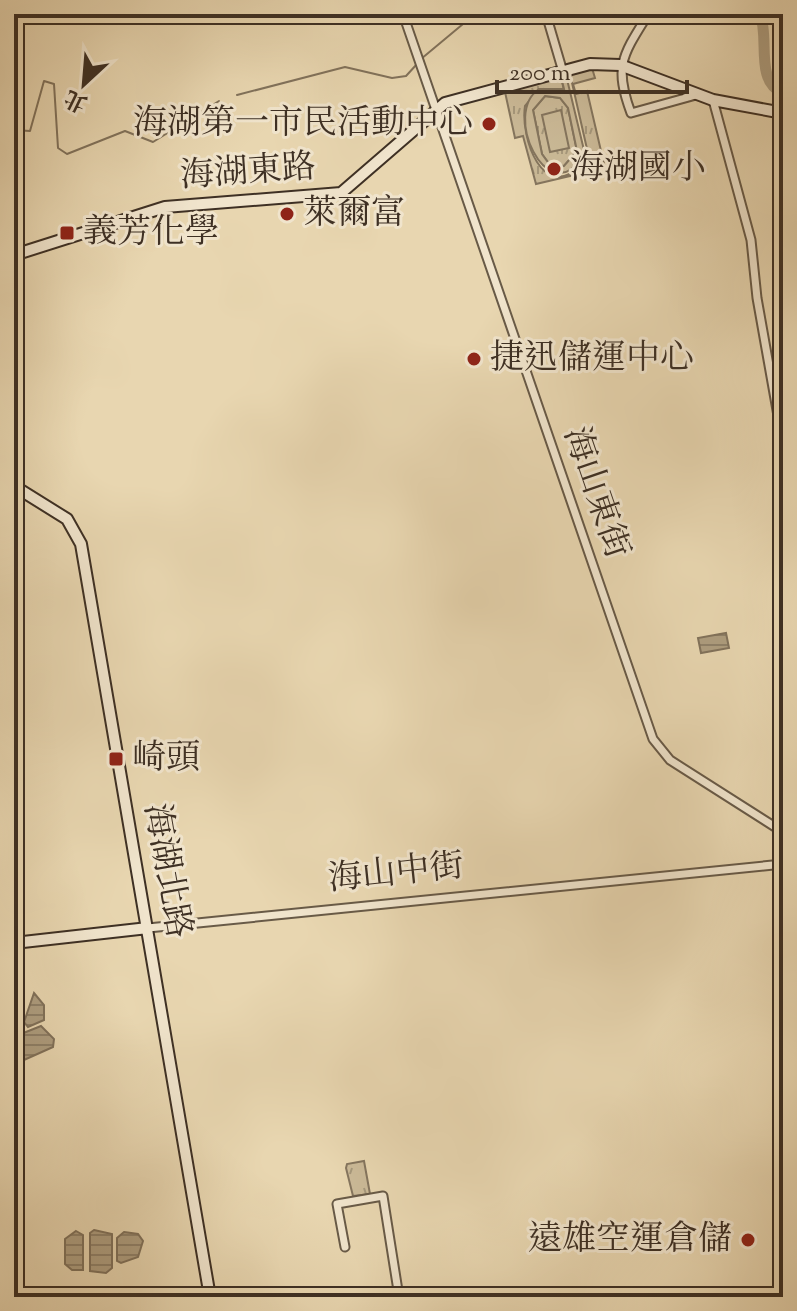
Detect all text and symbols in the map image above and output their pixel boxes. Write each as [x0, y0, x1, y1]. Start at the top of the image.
north arrow [44, 44, 124, 124]
scale bar [497, 44, 687, 94]
text: 200 m [509, 57, 571, 91]
text: 北 [60, 80, 93, 118]
place label: 海湖第一市民活動中心 [133, 100, 473, 149]
marker: 海湖第一市民活動中心 [480, 115, 498, 133]
street label: 海湖東路 [178, 144, 318, 202]
place label: 海湖國小 [570, 145, 706, 194]
marker: 海湖國小 [545, 160, 563, 178]
place label: 萊爾富 [303, 190, 405, 239]
marker: 萊爾富 [278, 205, 296, 223]
place label: 義芳化學 [83, 209, 219, 258]
marker: 義芳化學 [58, 224, 76, 242]
place label: 捷迅儲運中心 [490, 335, 694, 384]
marker: 捷迅儲運中心 [465, 350, 483, 368]
street label: 海山東街 [550, 421, 640, 565]
place label: 崎頭 [132, 735, 200, 784]
marker: 崎頭 [107, 750, 125, 768]
street label: 海湖北路 [130, 800, 202, 942]
street label: 海山中街 [326, 843, 466, 905]
place label: 遠雄空運倉儲 [528, 1216, 732, 1265]
marker: 遠雄空運倉儲 [739, 1231, 757, 1249]

